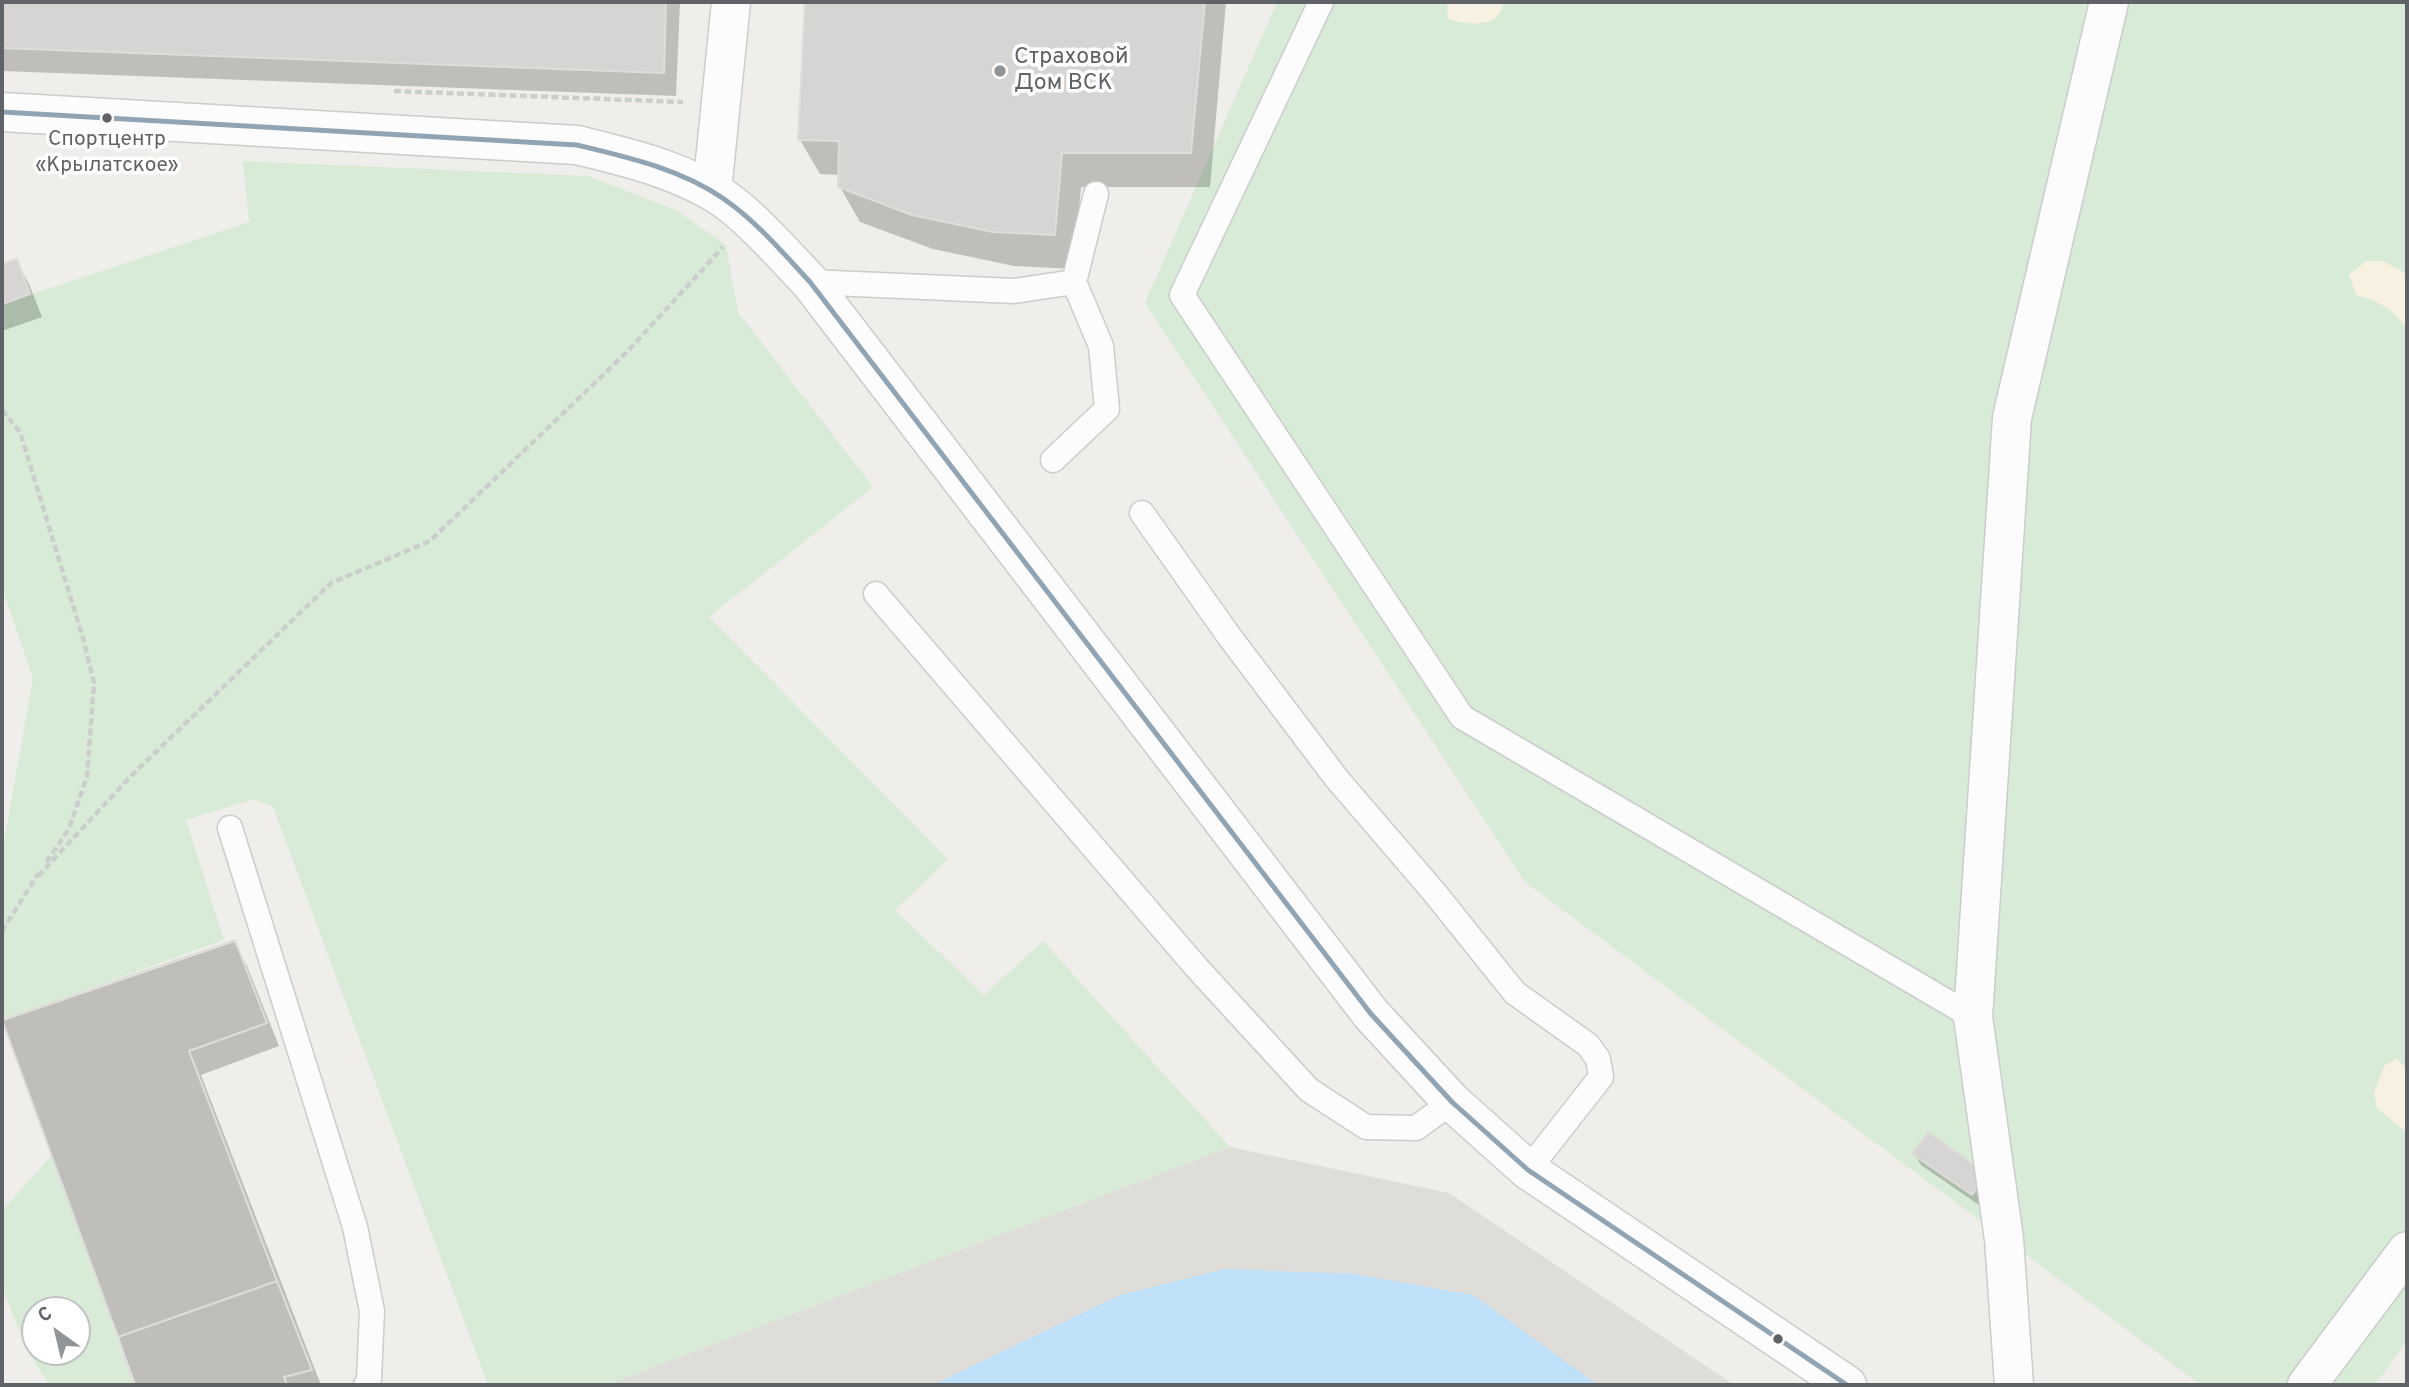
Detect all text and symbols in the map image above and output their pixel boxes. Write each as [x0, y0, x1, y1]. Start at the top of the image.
place label: Страховой Дом ВСК [1014, 44, 1129, 98]
marker: Страховой Дом ВСК [992, 63, 1008, 79]
marker: Спортцентр «Крылатское» [100, 111, 114, 125]
place label: Спортцентр «Крылатское» [35, 128, 179, 178]
north arrow [21, 1296, 91, 1366]
text: С [34, 1302, 57, 1329]
unlabelled marker [1771, 1332, 1785, 1346]

